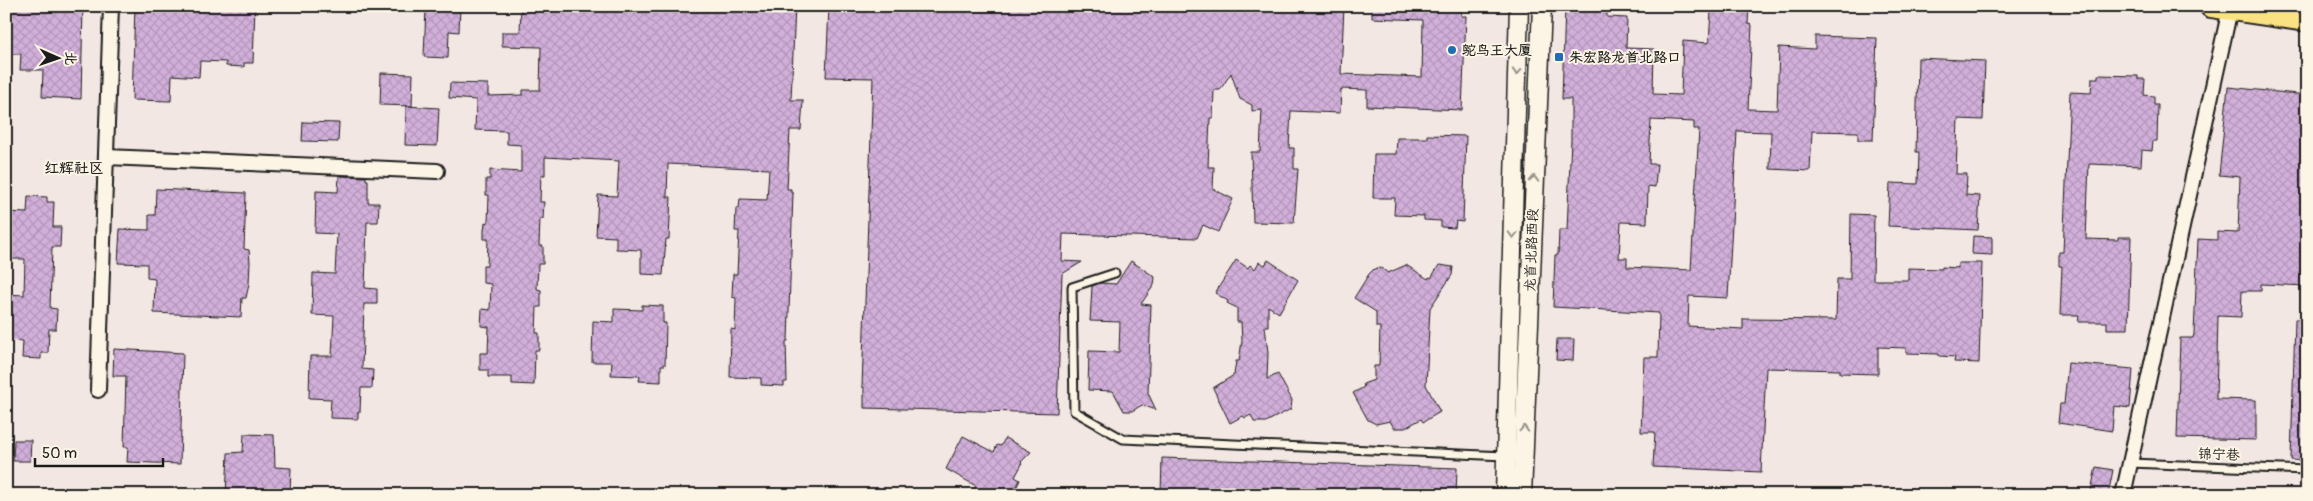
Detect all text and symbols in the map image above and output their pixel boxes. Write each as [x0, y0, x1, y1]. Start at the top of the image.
north arrow [32, 32, 82, 82]
place label: 鸵鸟王大厦 [1462, 42, 1532, 59]
marker: 鸵鸟王大厦 [1446, 44, 1458, 56]
place label: 朱宏路龙首北路口 [1569, 49, 1681, 66]
text: 北 [62, 51, 79, 66]
marker: 朱宏路龙首北路口 [1553, 51, 1565, 63]
one-way arrow [1512, 69, 1522, 77]
district label: 红辉社区 [44, 159, 104, 178]
one-way arrow [1529, 175, 1540, 183]
street label: 龙首北路西段 [1522, 208, 1541, 292]
one-way arrow [1507, 231, 1518, 239]
one-way arrow [1518, 424, 1529, 432]
scale bar [35, 436, 162, 468]
text: 50 m [42, 444, 77, 463]
street label: 锦宁巷 [2198, 445, 2241, 464]

